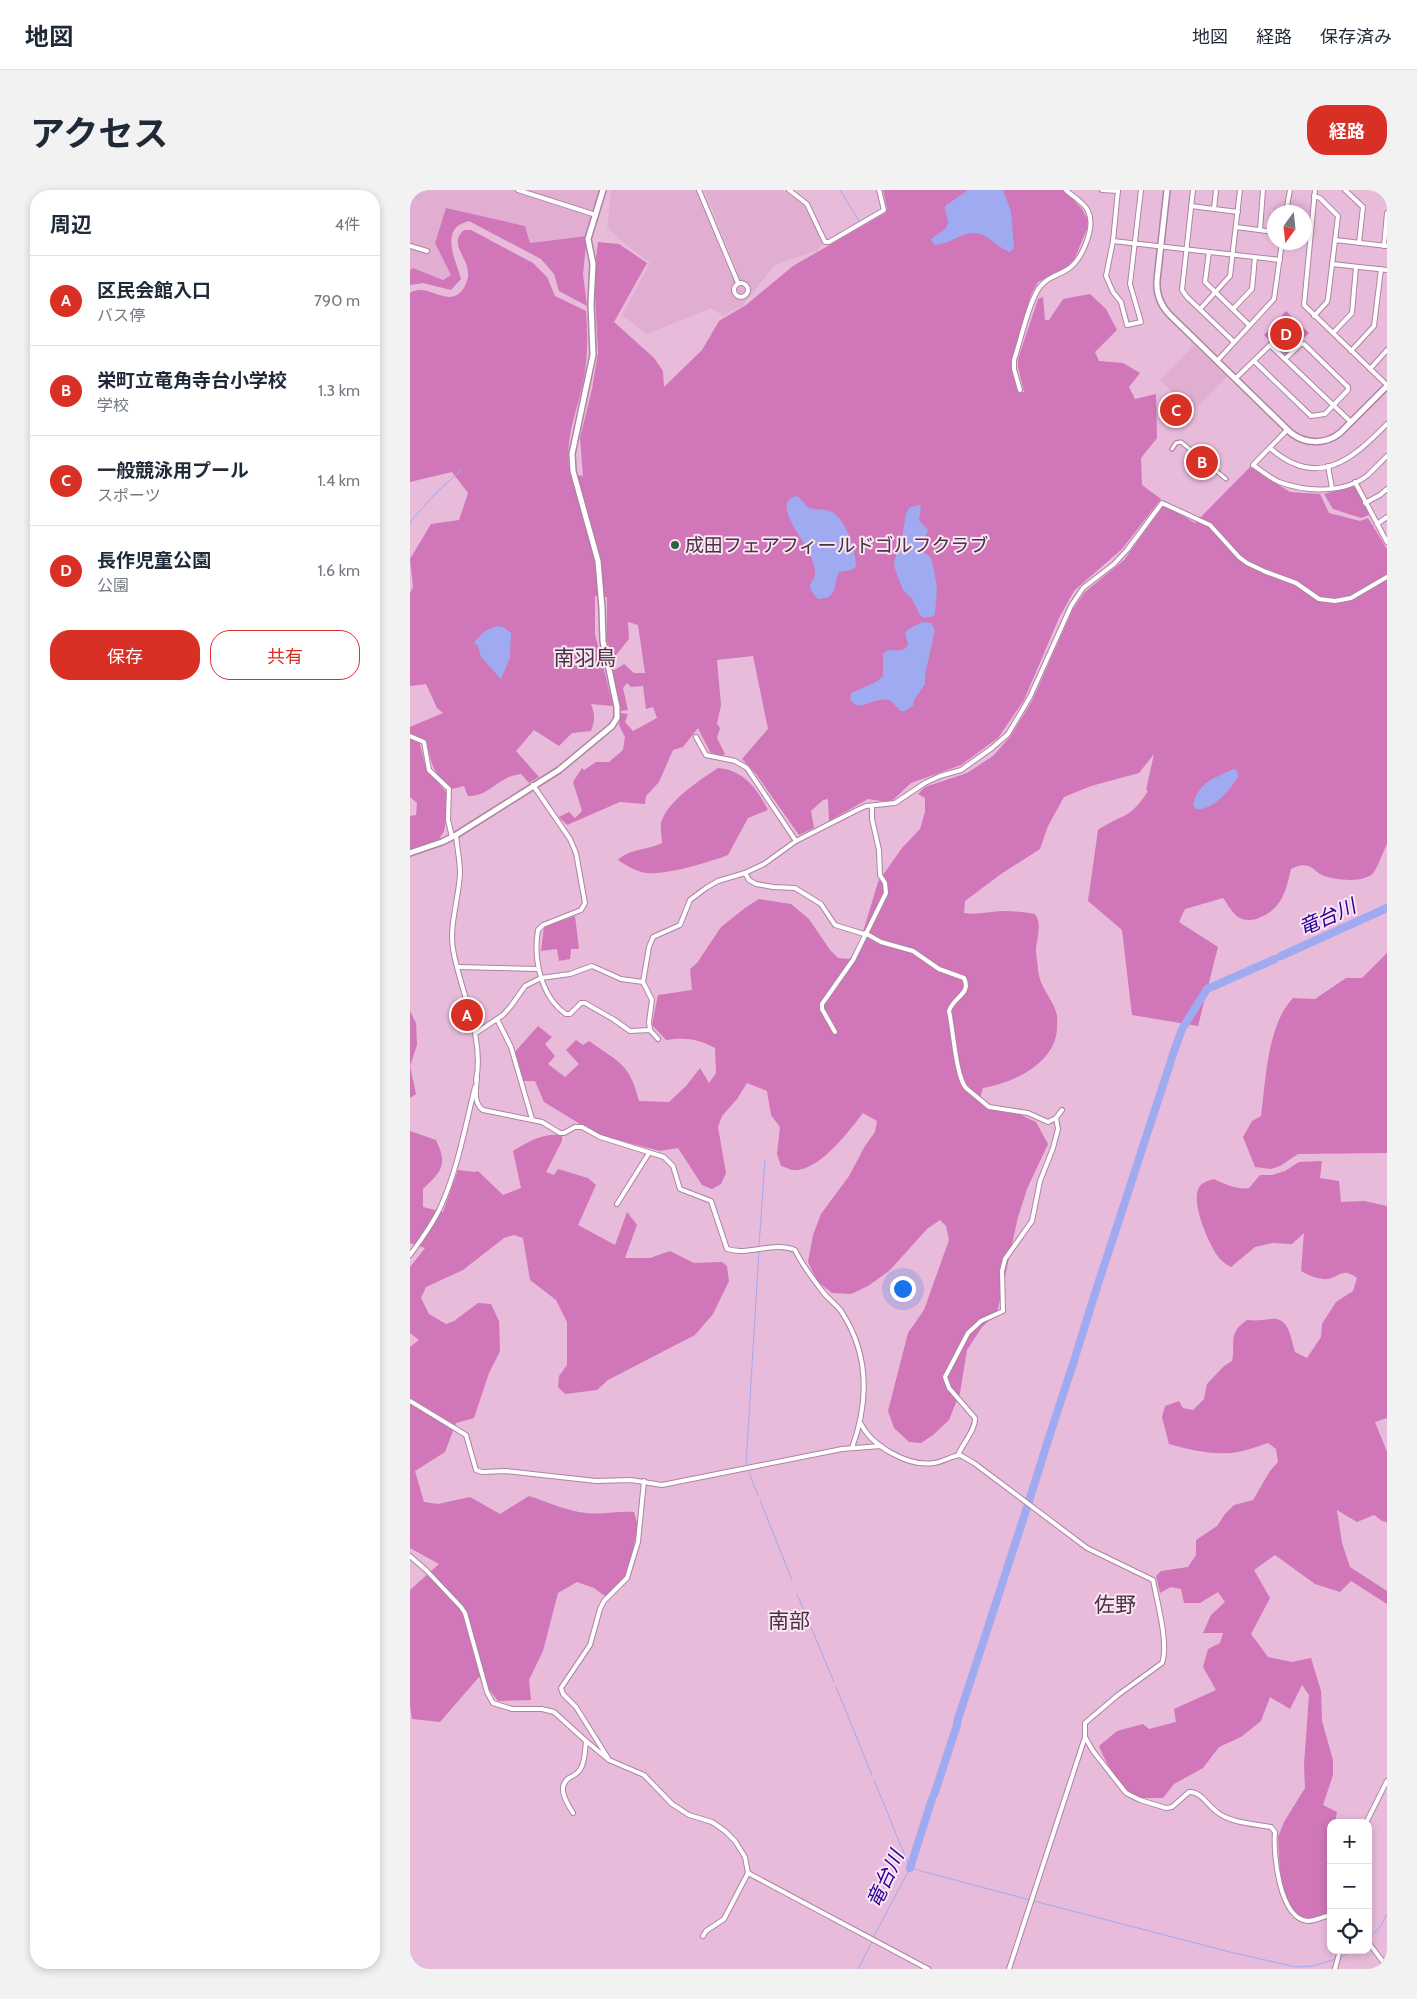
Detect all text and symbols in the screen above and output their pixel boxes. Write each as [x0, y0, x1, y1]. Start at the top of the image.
text: 地図 [25, 22, 73, 51]
text: 地図 [1192, 26, 1228, 48]
text: 経路 [1256, 26, 1292, 48]
text: 保存済み [1320, 26, 1392, 48]
button: 経路 [1307, 105, 1387, 155]
text: アクセス [30, 112, 168, 155]
north arrow [1267, 205, 1312, 250]
text: 周辺 [50, 212, 92, 237]
text: 4件 [335, 215, 360, 234]
text: 区民会館入口 [97, 279, 211, 302]
text: A [61, 291, 71, 310]
text: 790 m [314, 291, 360, 310]
text: バス停 [97, 306, 145, 325]
pin: D [1270, 315, 1302, 353]
text: 栄町立竜角寺台小学校 [97, 369, 287, 392]
text: B [61, 381, 71, 400]
text: 1.3 km [318, 381, 360, 400]
pin: C [1160, 391, 1192, 429]
text: 学校 [97, 396, 129, 415]
pin: B [1186, 443, 1218, 481]
text: 一般競泳用プール [97, 459, 249, 482]
text: C [61, 471, 71, 490]
text: 1.4 km [317, 471, 360, 490]
text: スポーツ [97, 486, 161, 505]
place label: 成田フェアフィールドゴルフクラブ [685, 534, 989, 557]
marker: 成田フェアフィールドゴルフクラブ [669, 539, 681, 551]
text: 長作児童公園 [97, 549, 211, 572]
text: D [60, 561, 72, 580]
text: 1.6 km [318, 561, 360, 580]
text: 公園 [97, 576, 129, 595]
button: 保存 [50, 630, 200, 680]
button: 共有 [210, 630, 360, 680]
district label: 南羽鳥 [554, 645, 617, 670]
water label: 竜台川 [1295, 893, 1361, 940]
pin: A [451, 996, 483, 1034]
your location [890, 1276, 916, 1302]
district label: 佐野 [1094, 1592, 1136, 1617]
district label: 南部 [768, 1608, 810, 1633]
map controls [1327, 1819, 1372, 1954]
button: + [1327, 1819, 1372, 1864]
water label: 竜台川 [861, 1845, 909, 1911]
button: − [1327, 1864, 1372, 1909]
button: locate [1327, 1909, 1372, 1954]

